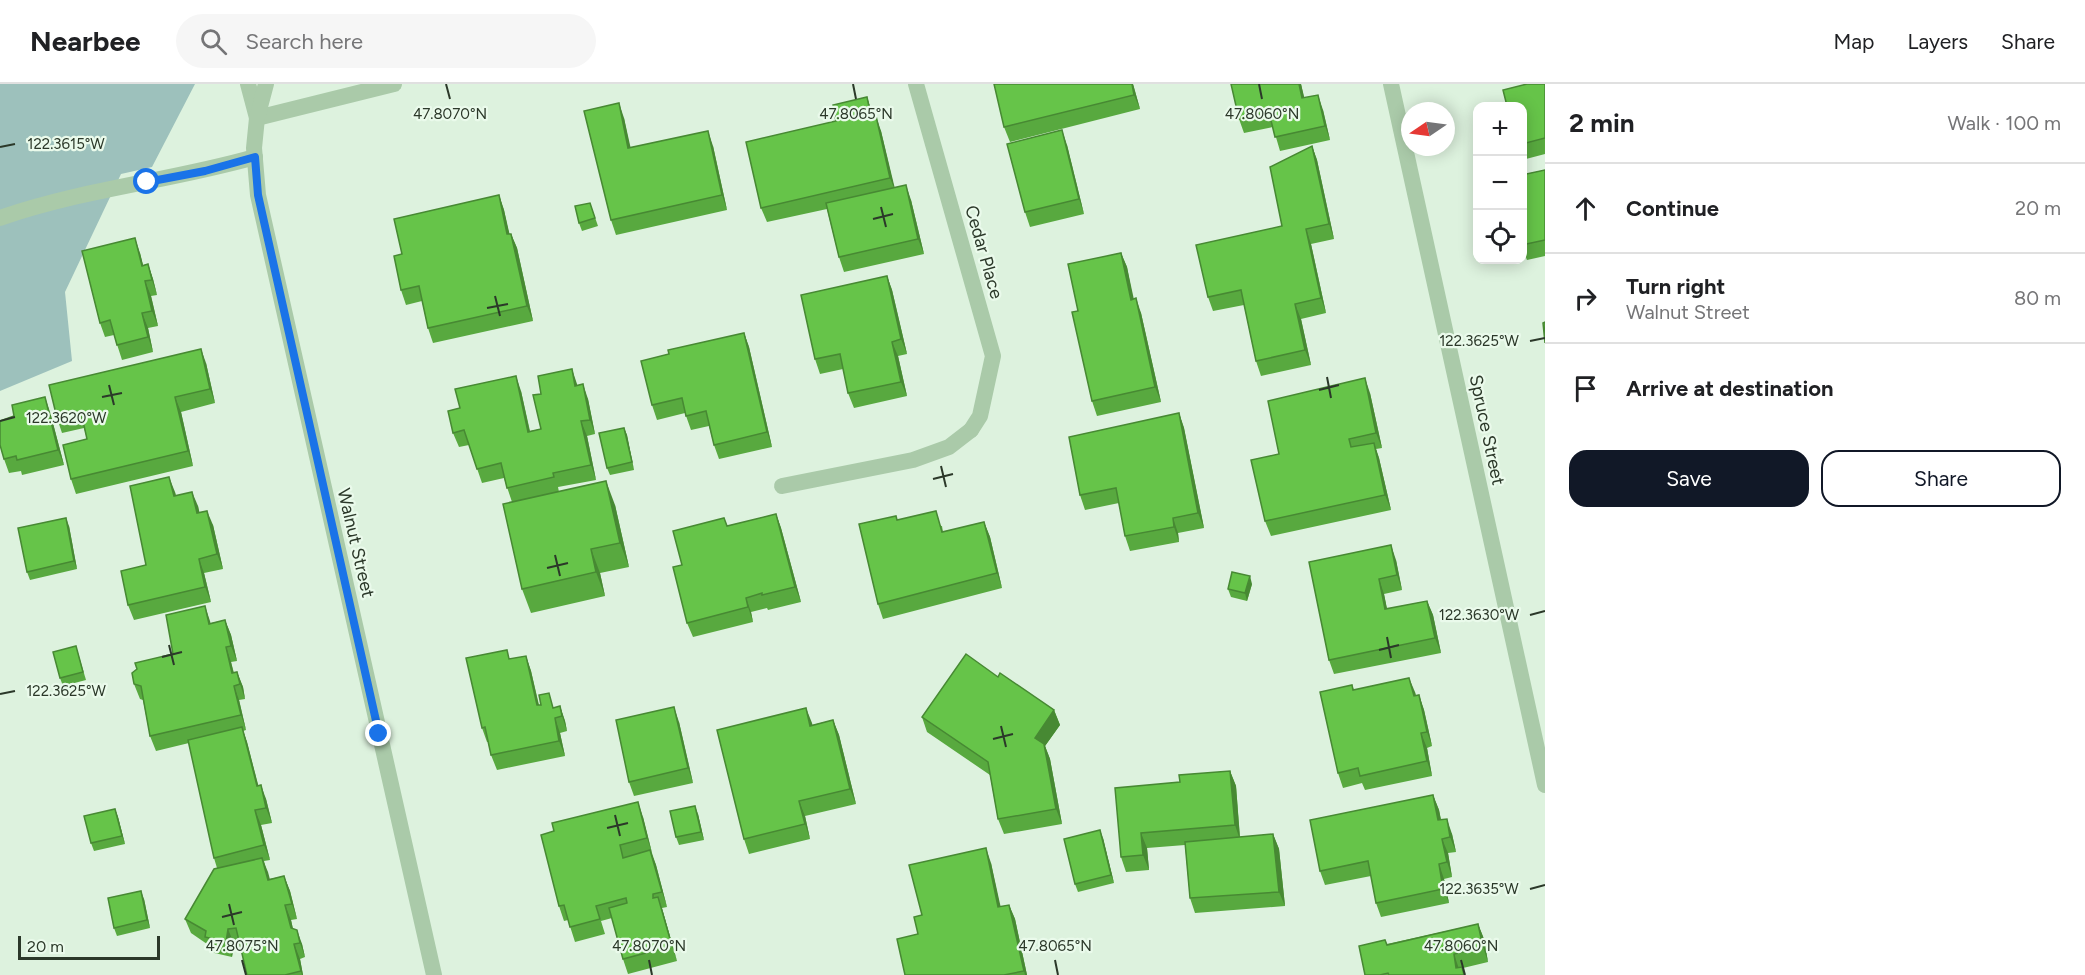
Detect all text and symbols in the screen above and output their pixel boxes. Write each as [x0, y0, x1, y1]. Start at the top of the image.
search box [176, 14, 596, 68]
text: Nearbee [30, 24, 140, 58]
icon: search [197, 25, 230, 58]
text: Search here [245, 28, 363, 55]
text: Map [1834, 29, 1874, 54]
text: Layers [1907, 29, 1968, 54]
text: Share [2001, 29, 2055, 54]
north arrow [1401, 102, 1455, 156]
map controls [1473, 102, 1527, 264]
button: + [1473, 102, 1527, 156]
text: 47.8070°N [413, 105, 487, 123]
text: 47.8065°N [819, 105, 893, 123]
text: 47.8060°N [1225, 105, 1299, 123]
text: 2 min [1569, 107, 1635, 139]
text: Walk · 100 m [1947, 111, 2061, 135]
text: 122.3615°W [27, 135, 105, 153]
button: − [1473, 156, 1527, 210]
route start [133, 168, 159, 194]
icon: ahead [1569, 192, 1602, 225]
text: Continue [1626, 195, 1719, 222]
text: 20 m [2015, 196, 2061, 220]
street label: Cedar Place [960, 203, 1008, 301]
button: locate [1473, 210, 1527, 264]
text: Turn right [1626, 273, 1725, 300]
icon: right [1569, 282, 1602, 315]
text: 80 m [2014, 286, 2061, 310]
text: Walnut Street [1626, 300, 1750, 324]
text: 122.3625°W [1439, 332, 1519, 350]
icon: arrive [1569, 372, 1602, 405]
street label: Spruce Street [1465, 373, 1509, 487]
text: Arrive at destination [1626, 375, 1834, 402]
text: 122.3620°W [26, 409, 107, 427]
button: Save [1569, 450, 1809, 507]
button: Share [1821, 450, 2061, 507]
street label: Walnut Street [333, 486, 379, 600]
text: 122.3630°W [1439, 606, 1520, 624]
text: 122.3625°W [26, 682, 106, 700]
route end [365, 720, 391, 746]
text: 122.3635°W [1439, 880, 1519, 898]
scale bar [18, 933, 160, 960]
text: 20 m [27, 937, 64, 956]
text: 47.8075°N [205, 937, 279, 955]
text: 47.8070°N [612, 937, 686, 955]
text: 47.8065°N [1018, 937, 1092, 955]
text: 47.8060°N [1424, 937, 1498, 955]

